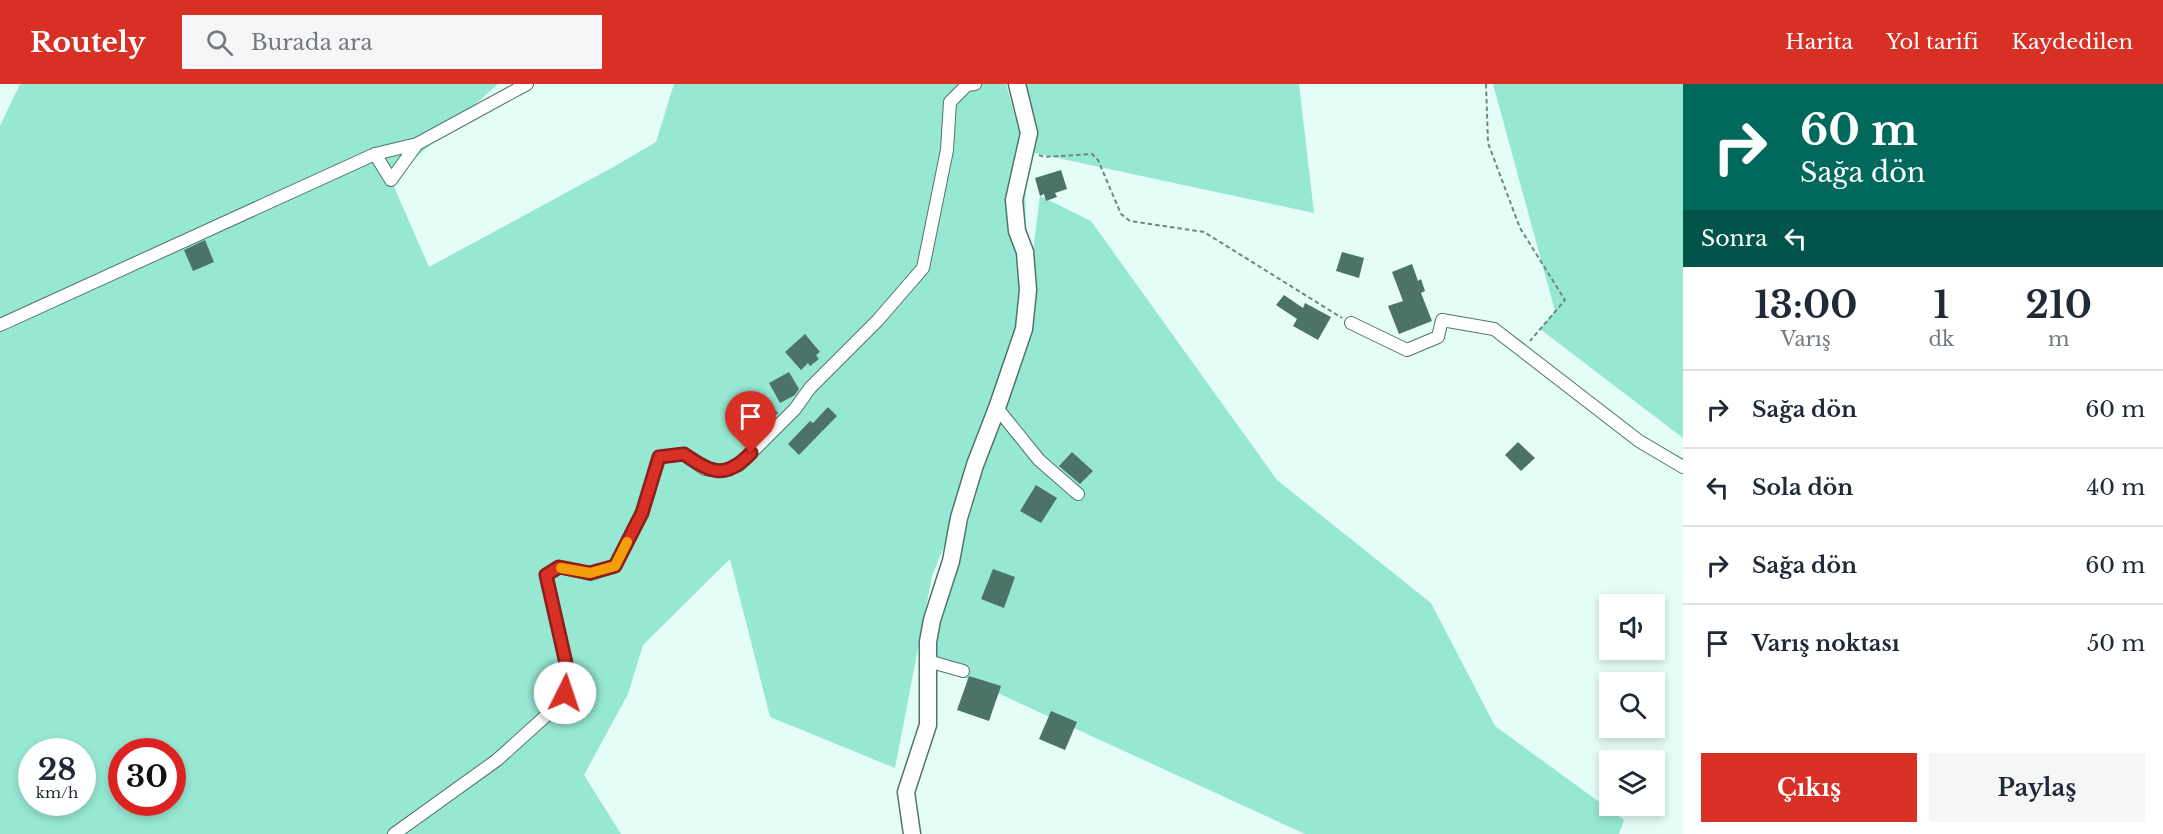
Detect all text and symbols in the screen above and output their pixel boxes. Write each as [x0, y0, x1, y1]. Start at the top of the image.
search box [182, 15, 602, 69]
text: Routely [30, 25, 146, 60]
icon: search [203, 26, 236, 59]
text: Burada ara [251, 29, 373, 56]
text: Harita [1785, 29, 1853, 55]
text: Yol tarifi [1886, 29, 1979, 55]
text: Kaydedilen [2012, 29, 2133, 55]
text: 60 m [1800, 104, 1918, 156]
icon: right [1701, 108, 1779, 186]
text: Sağa dön [1800, 156, 1925, 189]
icon: left [1779, 222, 1812, 255]
text: Sonra [1701, 225, 1767, 252]
text: 13:00 [1754, 283, 1857, 328]
text: 1 [1934, 283, 1949, 328]
text: 210 [2026, 283, 2092, 328]
text: Varış [1781, 327, 1831, 351]
text: dk [1929, 327, 1954, 351]
text: m [2048, 327, 2069, 351]
pin [725, 391, 776, 453]
icon: right [1701, 393, 1734, 426]
text: Sağa dön [1752, 396, 1857, 423]
text: 60 m [2085, 396, 2145, 423]
icon: arrive [734, 400, 767, 433]
icon: left [1701, 471, 1734, 504]
text: Sola dön [1752, 474, 1853, 501]
text: 40 m [2087, 474, 2145, 501]
icon: right [1701, 549, 1734, 582]
text: Sağa dön [1752, 552, 1857, 579]
text: 60 m [2085, 552, 2145, 579]
map controls [1599, 594, 1665, 816]
button: sound [1599, 594, 1665, 660]
icon: arrive [1701, 627, 1734, 660]
text: Varış noktası [1752, 630, 1900, 657]
text: 50 m [2087, 630, 2145, 657]
position arrow [533, 661, 597, 725]
button: search [1599, 672, 1665, 738]
speed limit sign: 30 [108, 738, 186, 816]
button: layers [1599, 750, 1665, 816]
text: 28 [38, 751, 76, 788]
button: Çıkış [1701, 753, 1917, 822]
button: Paylaş [1929, 753, 2145, 822]
text: km/h [36, 783, 78, 802]

